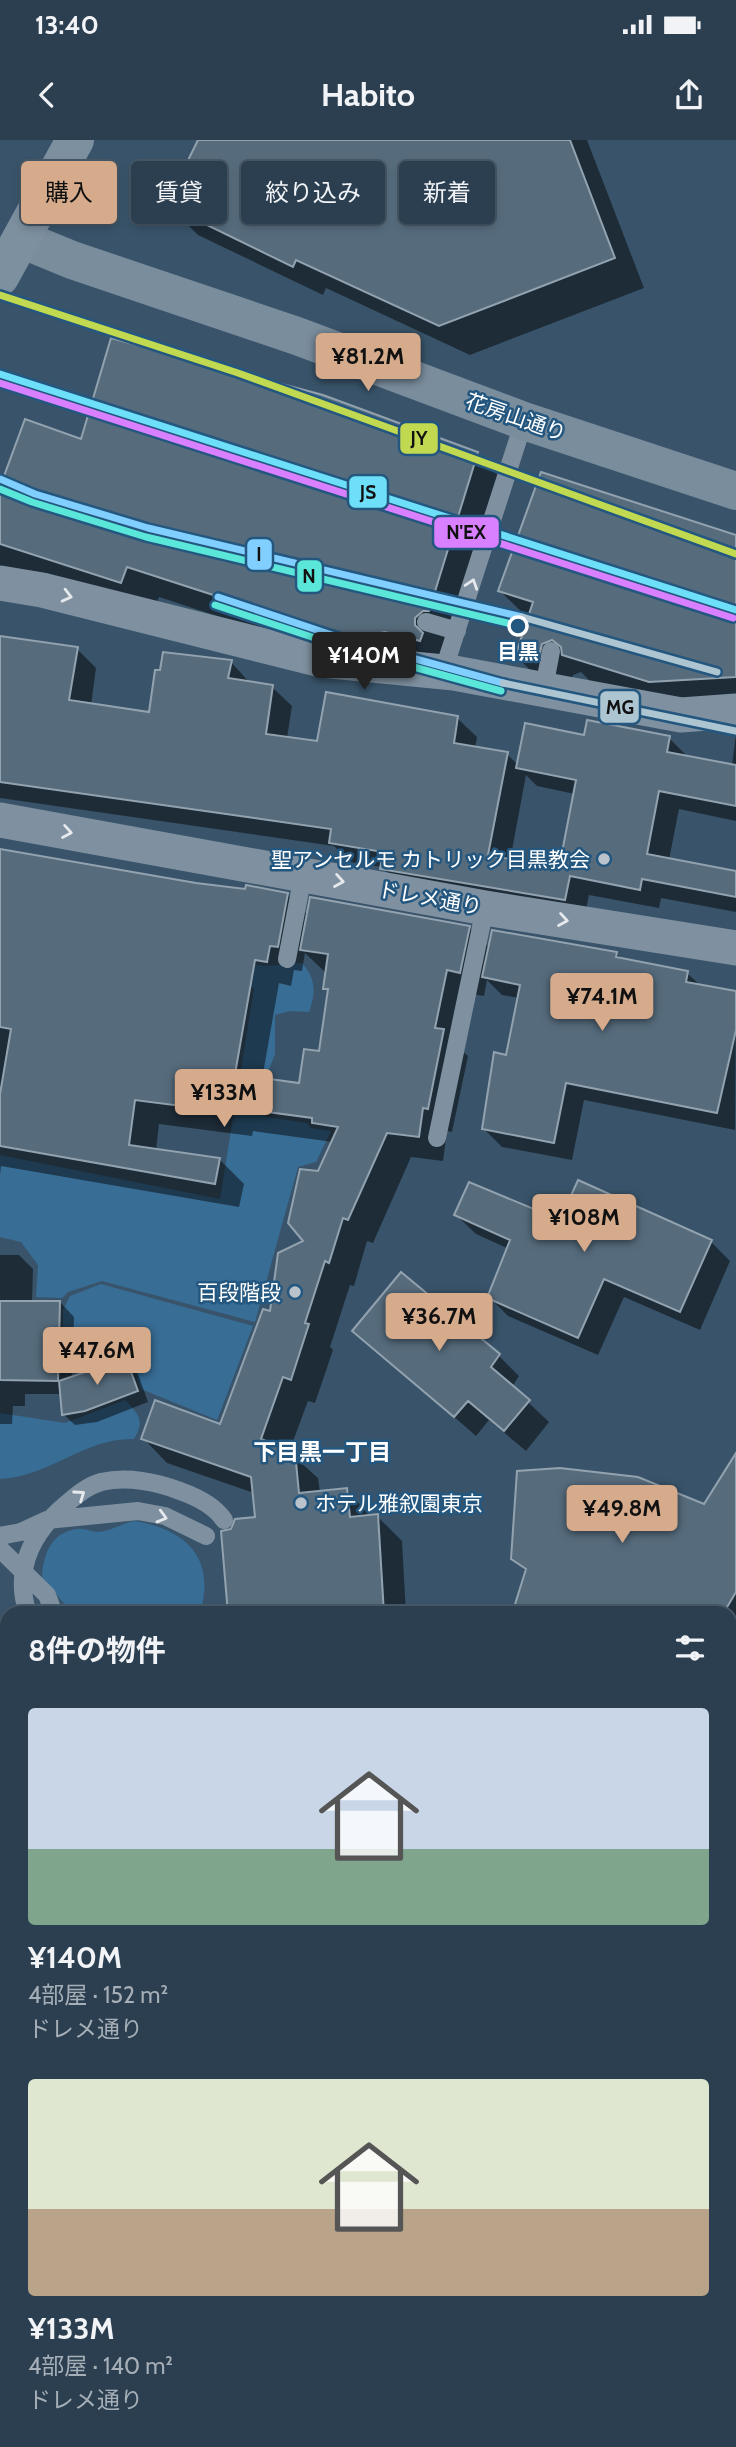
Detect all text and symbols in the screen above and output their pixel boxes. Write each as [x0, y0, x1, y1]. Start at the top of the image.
text: 13:40 [35, 9, 99, 41]
text: Habito [321, 75, 415, 114]
icon: back [28, 76, 66, 114]
icon: share [670, 76, 708, 114]
chip: 購入 [21, 161, 117, 224]
chip: 賃貸 [131, 161, 227, 224]
chip: 絞り込み [241, 161, 385, 224]
chip: 新着 [399, 161, 495, 224]
pin: ¥81.2M [311, 334, 425, 393]
text: ¥81.2M [332, 342, 404, 370]
street label: 花房山通り [462, 388, 570, 446]
line badge: JY [399, 422, 439, 455]
text: JY [410, 427, 428, 450]
line badge: JS [348, 475, 388, 509]
text: JS [359, 481, 376, 504]
line badge: N'EX [433, 516, 500, 549]
text: N'EX [446, 521, 486, 544]
line badge: I [246, 538, 273, 571]
text: I [256, 543, 262, 566]
line badge: N [296, 559, 323, 593]
text: N [302, 565, 316, 588]
one-way arrow [464, 578, 479, 590]
one-way arrow [61, 588, 73, 602]
marker: 目黒 [508, 616, 528, 636]
pin: ¥140M [315, 632, 413, 692]
place label: 目黒 [497, 639, 539, 664]
text: ¥140M [328, 641, 400, 669]
line badge: MG [599, 690, 640, 724]
text: MG [606, 696, 634, 719]
one-way arrow [61, 824, 73, 839]
place label: 聖アンセルモ カトリック目黒教会 [271, 847, 590, 872]
marker: 聖アンセルモ カトリック目黒教会 [596, 851, 612, 867]
one-way arrow [333, 873, 345, 888]
street label: ドレメ通り [376, 877, 484, 919]
one-way arrow [558, 912, 569, 927]
pin: ¥74.1M [545, 974, 659, 1033]
text: ¥74.1M [566, 982, 638, 1010]
pin: ¥133M [175, 1070, 273, 1129]
text: ¥133M [191, 1078, 257, 1106]
pin: ¥108M [535, 1194, 633, 1254]
text: ¥108M [548, 1203, 620, 1231]
place label: 百段階段 [197, 1280, 281, 1305]
marker: 百段階段 [287, 1284, 303, 1300]
pin: ¥36.7M [382, 1294, 496, 1353]
text: ¥36.7M [402, 1302, 476, 1330]
pin: ¥47.6M [40, 1328, 154, 1387]
text: ¥47.6M [59, 1336, 135, 1364]
district label: 下目黒一丁目 [253, 1438, 391, 1466]
pin: ¥49.8M [565, 1486, 679, 1545]
one-way arrow [72, 1491, 85, 1503]
place label: ホテル雅叙園東京 [315, 1491, 483, 1516]
text: ¥49.8M [583, 1494, 661, 1522]
marker: ホテル雅叙園東京 [293, 1495, 309, 1511]
one-way arrow [156, 1509, 168, 1523]
icon: filters [671, 1629, 709, 1667]
text: 8件の物件 [28, 1632, 166, 1669]
icon: home [306, 1753, 432, 1879]
text: ¥140M [28, 1939, 122, 1976]
text: 4部屋 · 152 m² [28, 1981, 168, 2009]
text: ドレメ通り [28, 2015, 143, 2043]
icon: home [306, 2124, 432, 2250]
text: ¥133M [28, 2310, 115, 2347]
text: 4部屋 · 140 m² [28, 2352, 173, 2380]
text: ドレメ通り [28, 2386, 143, 2414]

